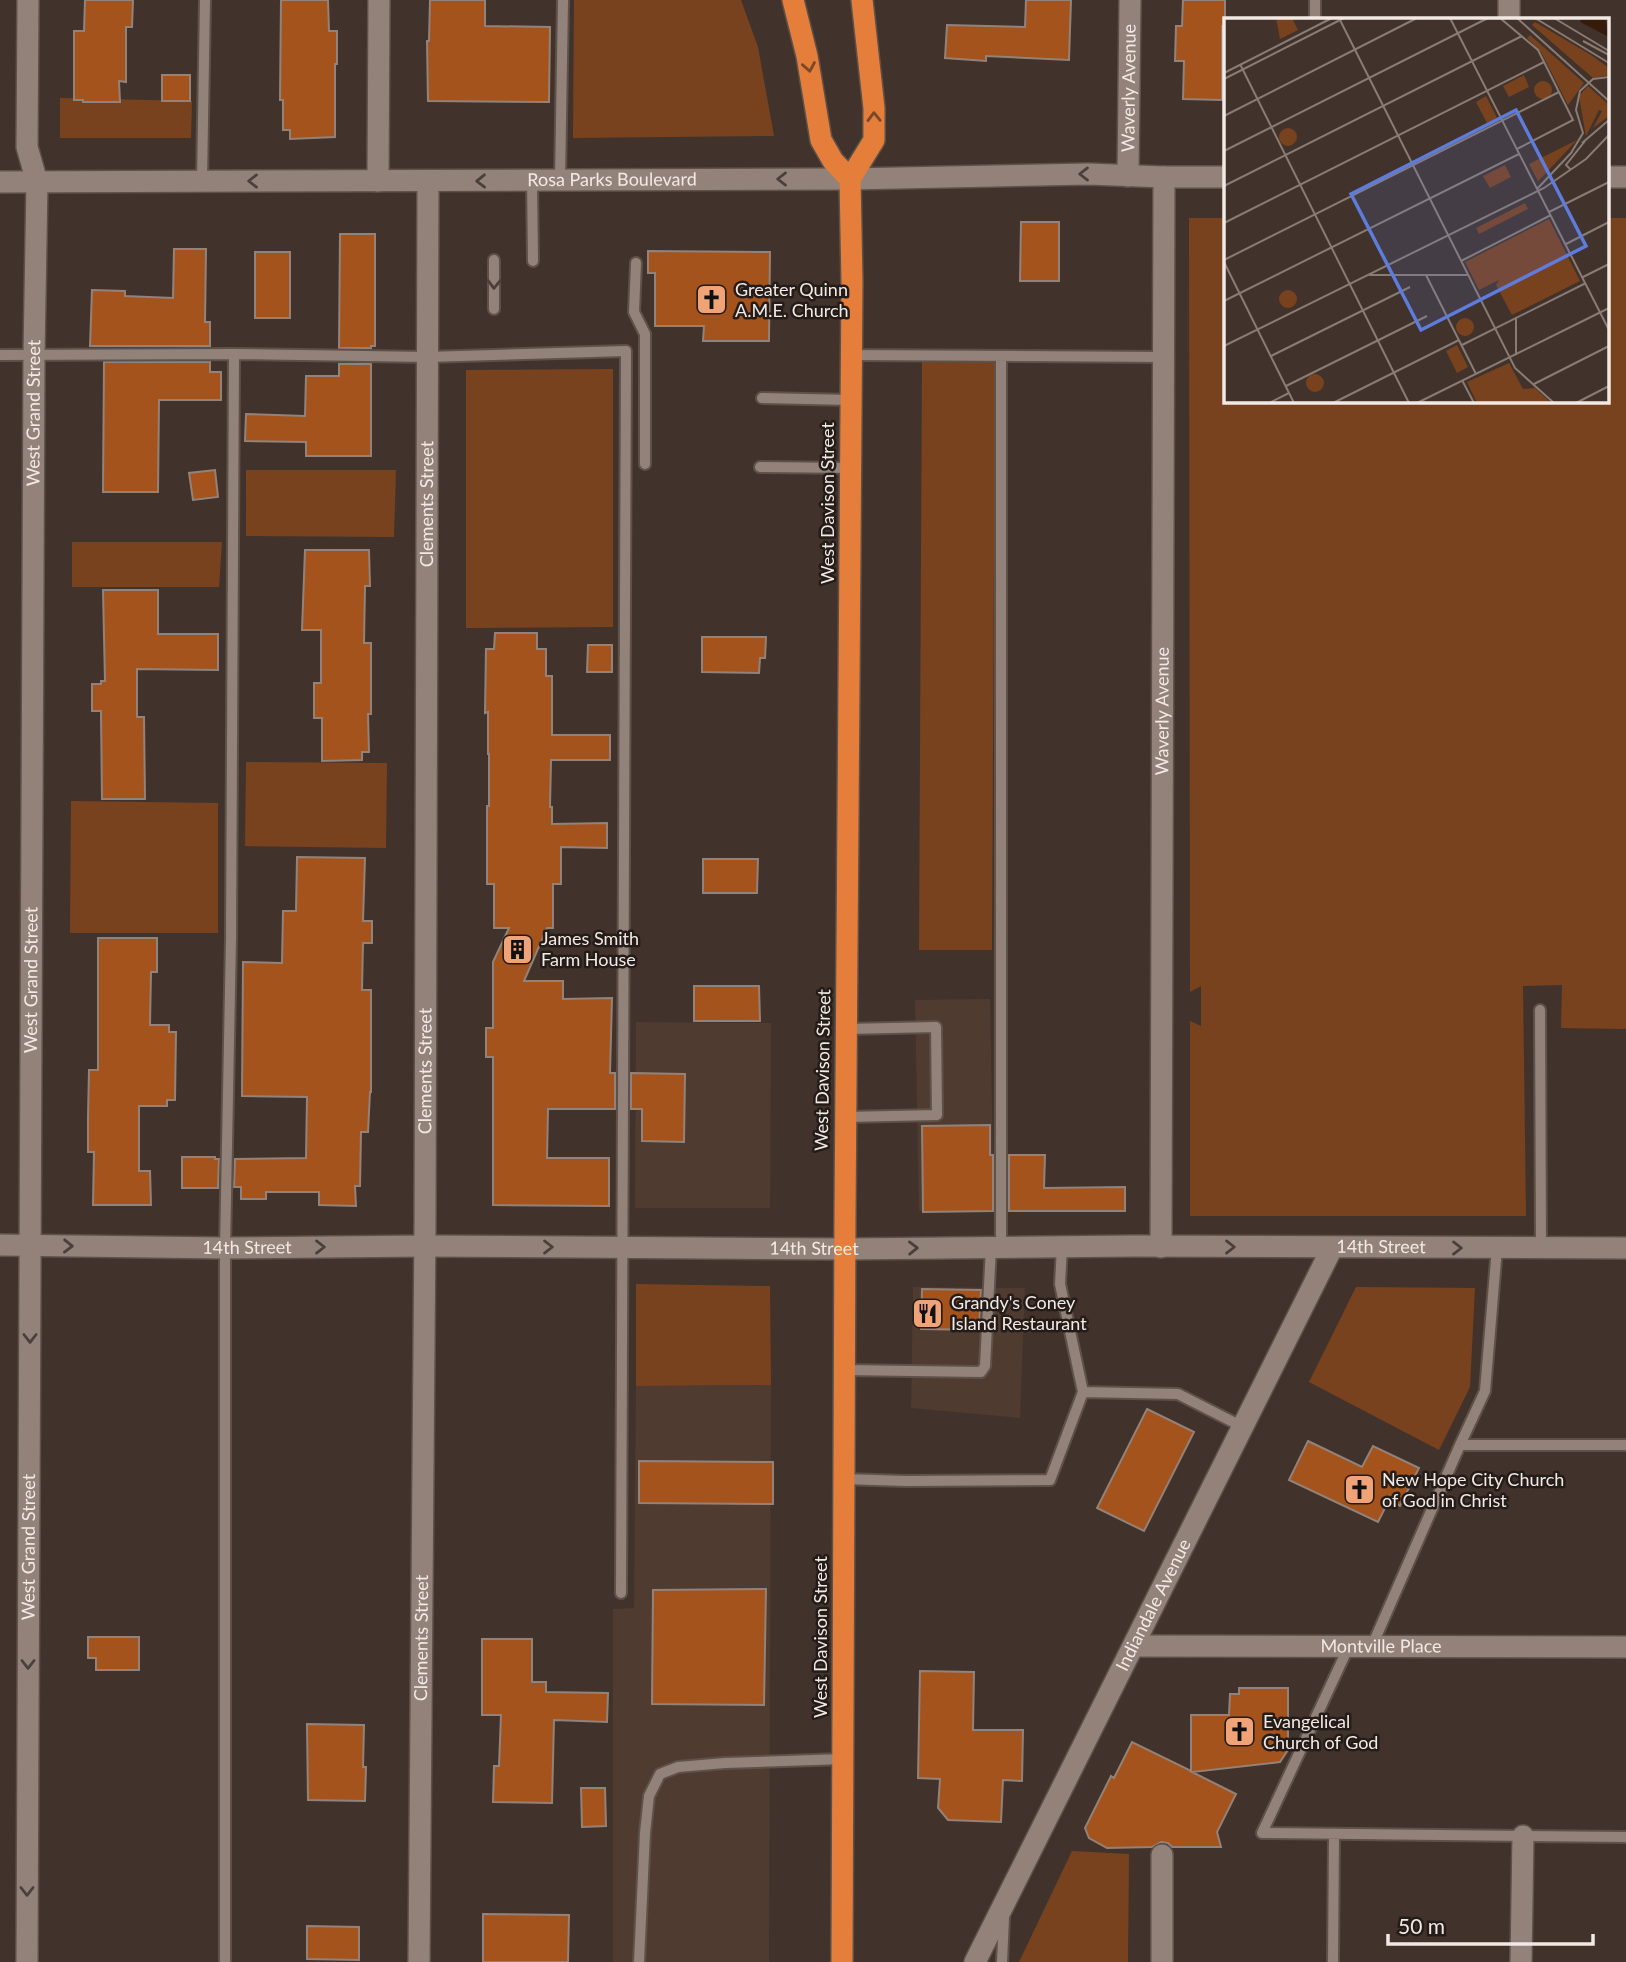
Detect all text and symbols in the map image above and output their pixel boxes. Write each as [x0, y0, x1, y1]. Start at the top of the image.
inset map [1224, 18, 1608, 402]
street label: Waverly Avenue [1116, 24, 1140, 152]
one-way arrow [800, 60, 815, 72]
one-way arrow [866, 112, 882, 122]
one-way arrow [1078, 166, 1088, 182]
street label: Rosa Parks Boulevard [527, 168, 697, 190]
one-way arrow [776, 171, 787, 187]
one-way arrow [248, 173, 258, 189]
one-way arrow [475, 173, 486, 188]
place label: Greater Quinn A.M.E. Church [735, 278, 849, 321]
one-way arrow [486, 279, 502, 290]
church icon: Greater Quinn A.M.E. Church [695, 283, 729, 317]
street label: West Grand Street [21, 339, 44, 486]
street label: West Davison Street [816, 422, 838, 584]
street label: Clements Street [415, 440, 437, 567]
street label: Waverly Avenue [1150, 647, 1173, 775]
street label: West Grand Street [19, 906, 42, 1053]
place label: James Smith Farm House [541, 927, 639, 970]
building icon: James Smith Farm House [501, 932, 535, 966]
street label: West Davison Street [810, 988, 834, 1151]
street label: Clements Street [413, 1007, 436, 1134]
street label: 14th Street [202, 1235, 292, 1258]
street label: 14th Street [1336, 1235, 1426, 1257]
street label: 14th Street [769, 1236, 859, 1259]
one-way arrow [63, 1238, 74, 1254]
one-way arrow [315, 1239, 326, 1255]
one-way arrow [543, 1239, 553, 1255]
one-way arrow [1225, 1239, 1235, 1255]
one-way arrow [908, 1240, 919, 1256]
one-way arrow [1452, 1240, 1463, 1256]
place label: Grandy's Coney Island Restaurant [951, 1291, 1087, 1334]
restaurant icon: Grandy's Coney Island Restaurant [911, 1296, 945, 1330]
one-way arrow [22, 1333, 38, 1344]
place label: New Hope City Church of God in Christ [1382, 1468, 1564, 1511]
street label: West Grand Street [16, 1473, 39, 1620]
church icon: New Hope City Church of God in Christ [1342, 1473, 1376, 1507]
street label: Indiandale Avenue [1110, 1535, 1195, 1674]
street label: West Davison Street [809, 1556, 831, 1718]
street label: Clements Street [409, 1574, 432, 1701]
street label: Montville Place [1320, 1634, 1442, 1657]
one-way arrow [20, 1659, 36, 1669]
place label: Evangelical Church of God [1263, 1710, 1378, 1753]
church icon: Evangelical Church of God [1223, 1715, 1257, 1749]
one-way arrow [19, 1886, 35, 1897]
scale bar [1388, 1902, 1593, 1946]
text: 50 m [1398, 1913, 1445, 1938]

